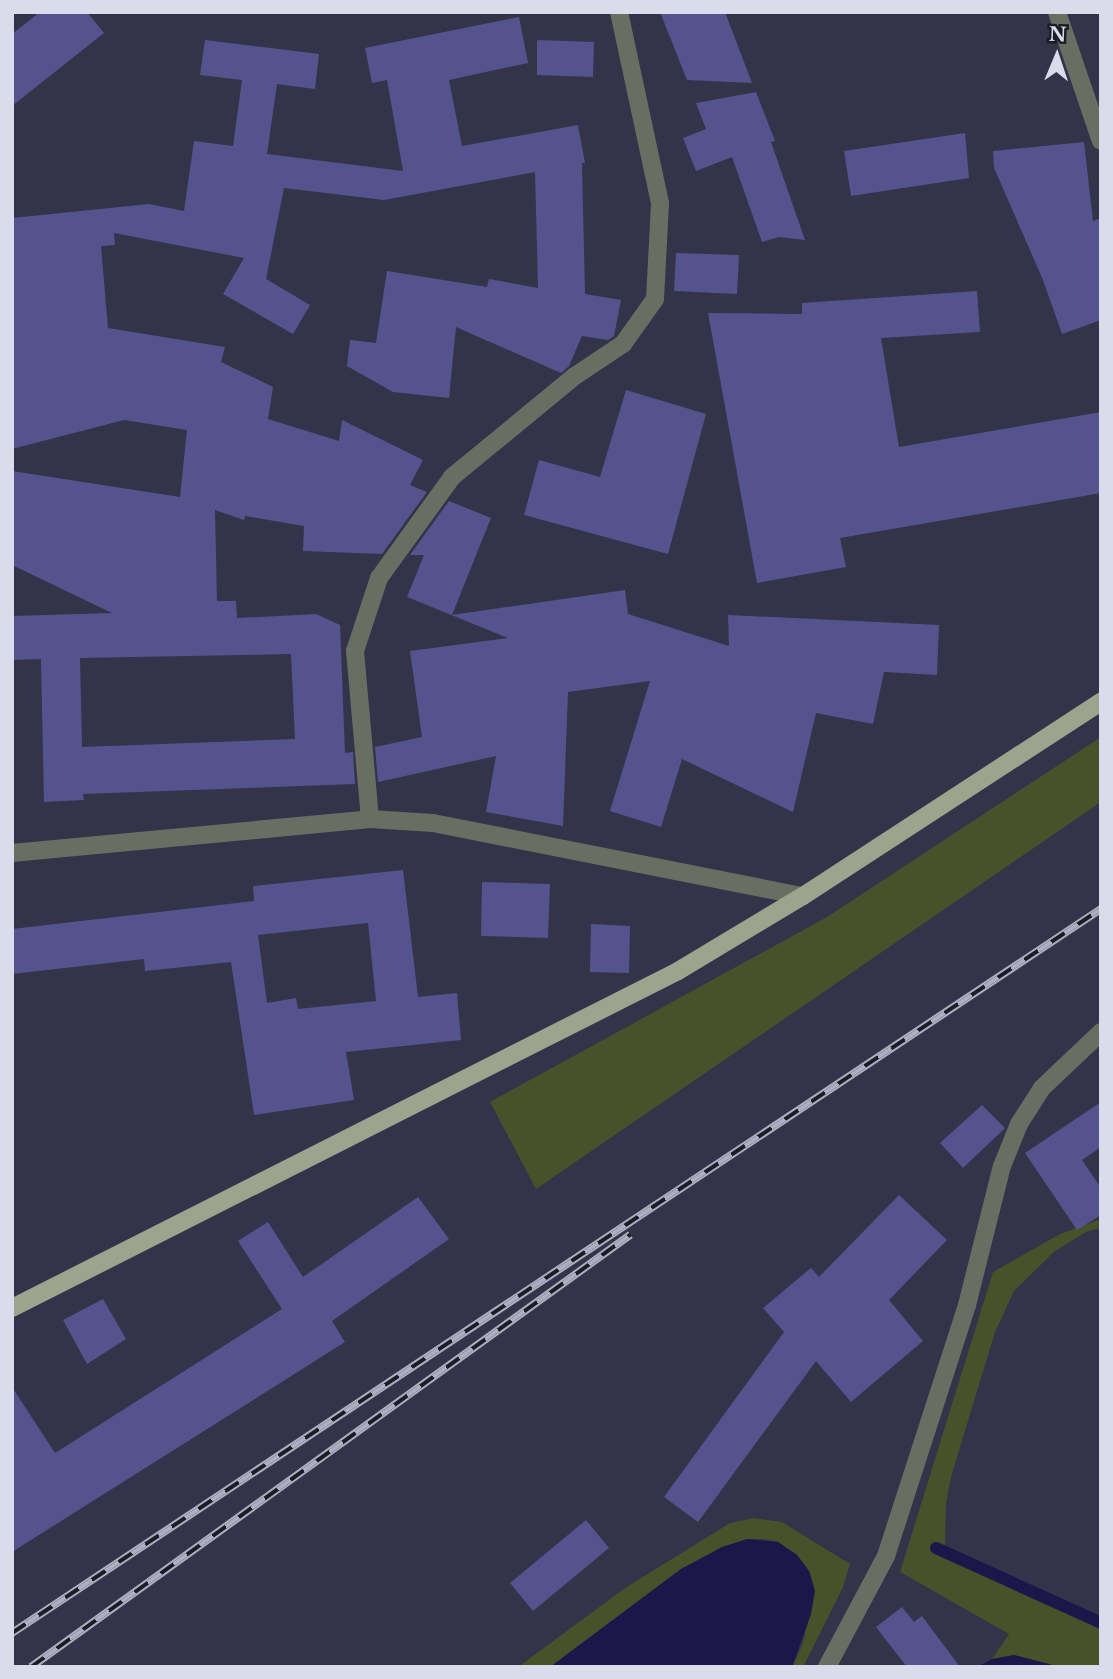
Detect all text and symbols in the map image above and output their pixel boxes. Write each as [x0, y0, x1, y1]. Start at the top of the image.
north arrow [1022, 21, 1092, 91]
text: N [1048, 23, 1067, 46]

